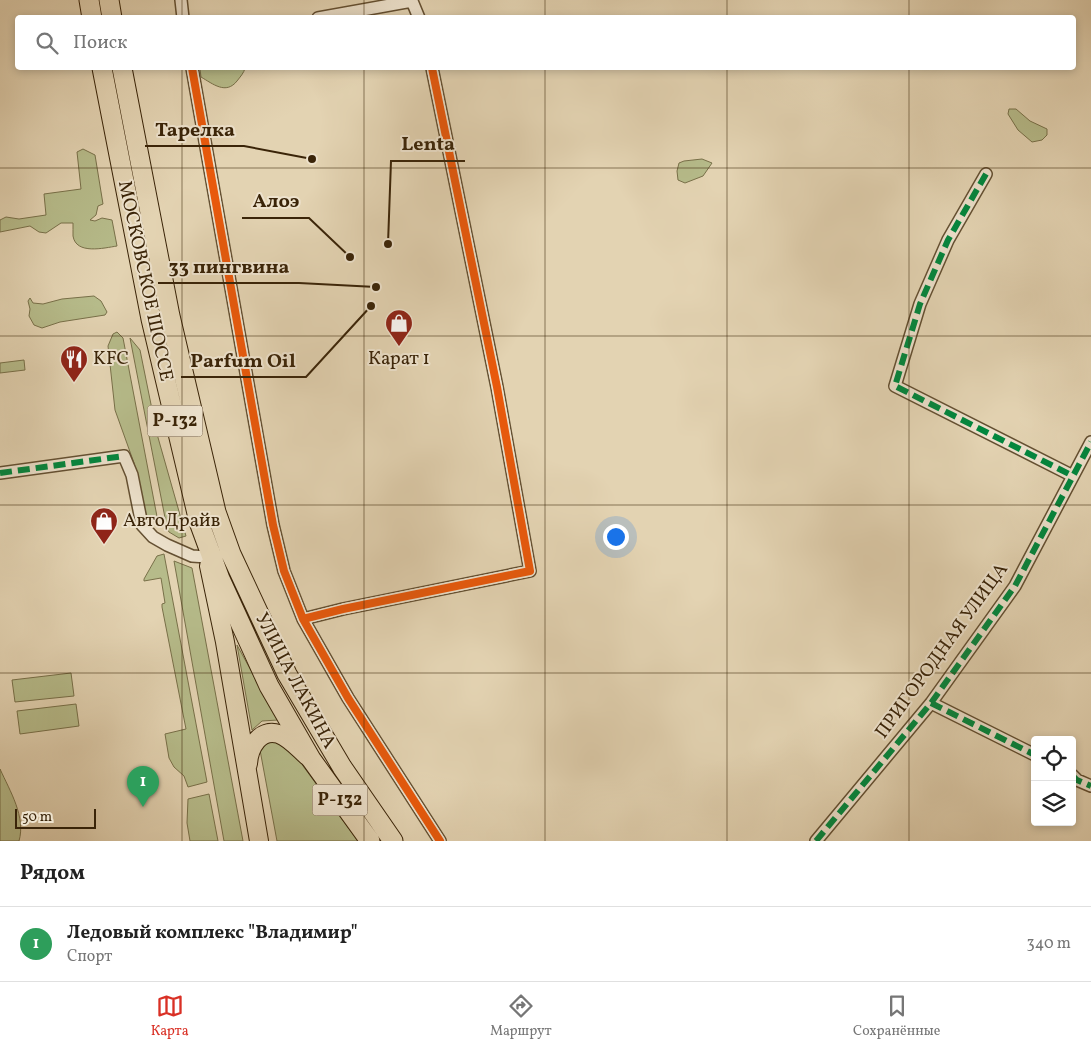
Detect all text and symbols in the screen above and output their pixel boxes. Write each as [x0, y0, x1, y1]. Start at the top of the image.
search box [15, 15, 1076, 70]
icon: search [33, 29, 61, 57]
text: Поиск [73, 30, 127, 56]
callout: Тарелка [145, 111, 244, 146]
text: Тарелка [155, 117, 235, 145]
callout: Lenta [391, 126, 465, 161]
text: Lenta [401, 131, 455, 159]
street label: МОСКОВСКОЕ ШОССЕ [111, 178, 179, 384]
callout: Алоэ [242, 183, 309, 218]
text: Алоэ [253, 188, 299, 216]
callout: 33 пингвина [158, 248, 299, 283]
text: 33 пингвина [169, 254, 289, 282]
shop icon: Карат 1 [384, 308, 414, 347]
callout: Parfum Oil [181, 342, 306, 377]
restaurant icon: KFC [59, 344, 89, 383]
place label: KFC [93, 346, 129, 372]
place label: Карат 1 [368, 346, 430, 372]
text: Parfum Oil [190, 348, 296, 376]
road number: Р-132 [148, 406, 202, 436]
shop icon: АвтоДрайв [89, 506, 119, 545]
place label: АвтоДрайв [123, 508, 220, 534]
your location [603, 524, 629, 550]
street label: ПРИГОРОДНАЯ УЛИЦА [869, 558, 1015, 744]
street label: УЛИЦА ЛАКИНА [248, 608, 342, 754]
map controls [1031, 736, 1076, 826]
button: locate [1031, 736, 1076, 781]
pin: 1 [127, 766, 159, 807]
button: layers [1031, 781, 1076, 826]
road number: Р-132 [312, 784, 368, 816]
scale bar [15, 806, 96, 829]
text: 50 m [22, 808, 52, 827]
text: Рядом [20, 859, 85, 888]
text: Ледовый комплекс "Владимир" [67, 920, 358, 946]
text: 1 [33, 933, 39, 955]
text: 340 m [1027, 933, 1071, 955]
text: Спорт [67, 946, 112, 968]
tab: Карта [151, 992, 189, 1041]
tab: Маршрут [490, 992, 552, 1041]
tab: Сохранённые [853, 992, 940, 1041]

